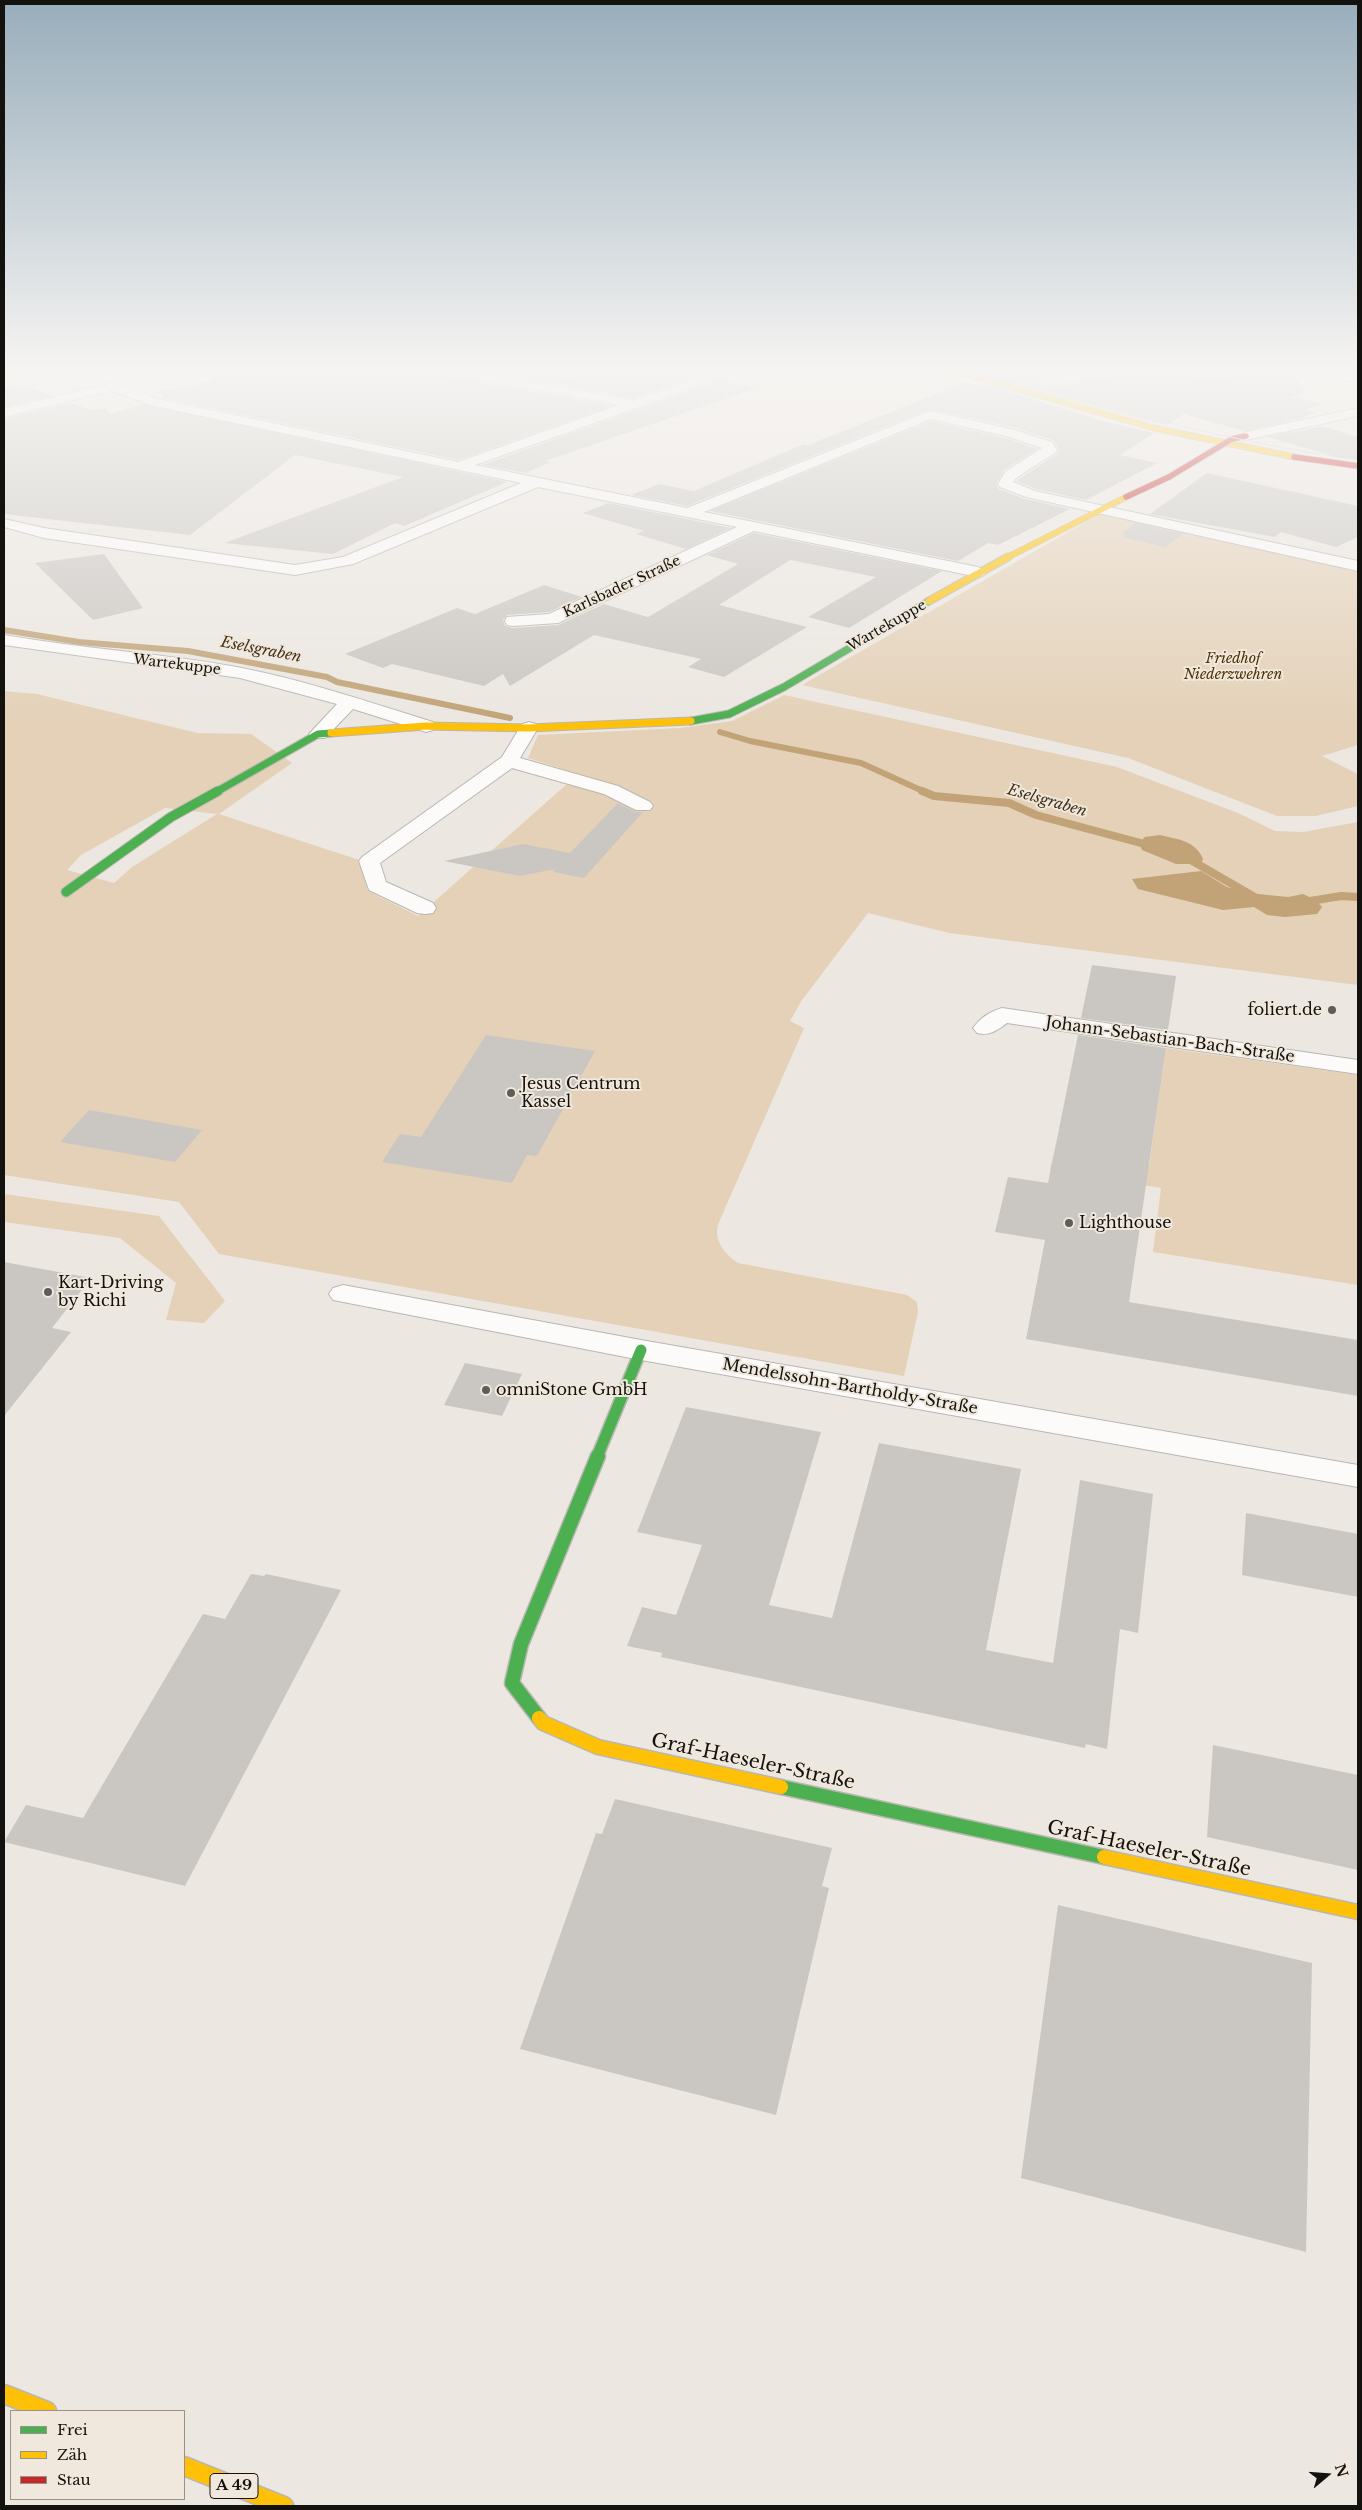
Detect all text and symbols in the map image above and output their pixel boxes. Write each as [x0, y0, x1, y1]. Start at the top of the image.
street label: Karlsbader Straße [561, 552, 683, 622]
street label: Wartekuppe [845, 597, 929, 655]
water label: Eselsgraben [219, 633, 303, 667]
street label: Wartekuppe [132, 651, 222, 679]
park label: Friedhof Niederzwehren [1184, 651, 1282, 684]
water label: Eselsgraben [1005, 781, 1089, 821]
place label: foliert.de [1247, 1000, 1322, 1020]
marker: foliert.de [1326, 1004, 1338, 1016]
street label: Johann-Sebastian-Bach-Straße [1044, 1013, 1296, 1067]
place label: Jesus Centrum Kassel [521, 1074, 641, 1112]
marker: Jesus Centrum Kassel [505, 1087, 517, 1099]
place label: Lighthouse [1079, 1213, 1171, 1233]
marker: Lighthouse [1063, 1217, 1075, 1229]
place label: Kart-Driving by Richi [58, 1273, 163, 1311]
marker: Kart-Driving by Richi [42, 1286, 54, 1298]
street label: Mendelssohn-Bartholdy-Straße [721, 1355, 979, 1419]
place label: omniStone GmbH [496, 1380, 648, 1400]
marker: omniStone GmbH [480, 1384, 492, 1396]
street label: Graf-Haeseler-Straße [649, 1729, 857, 1795]
street label: Graf-Haeseler-Straße [1045, 1816, 1253, 1882]
legend [10, 2410, 185, 2500]
text: Frei [57, 2420, 88, 2439]
text: Zäh [57, 2445, 87, 2464]
north arrow [1302, 2450, 1352, 2500]
text: N [1331, 2461, 1352, 2479]
text: Stau [57, 2470, 91, 2489]
road number: A 49 [210, 2474, 258, 2498]

